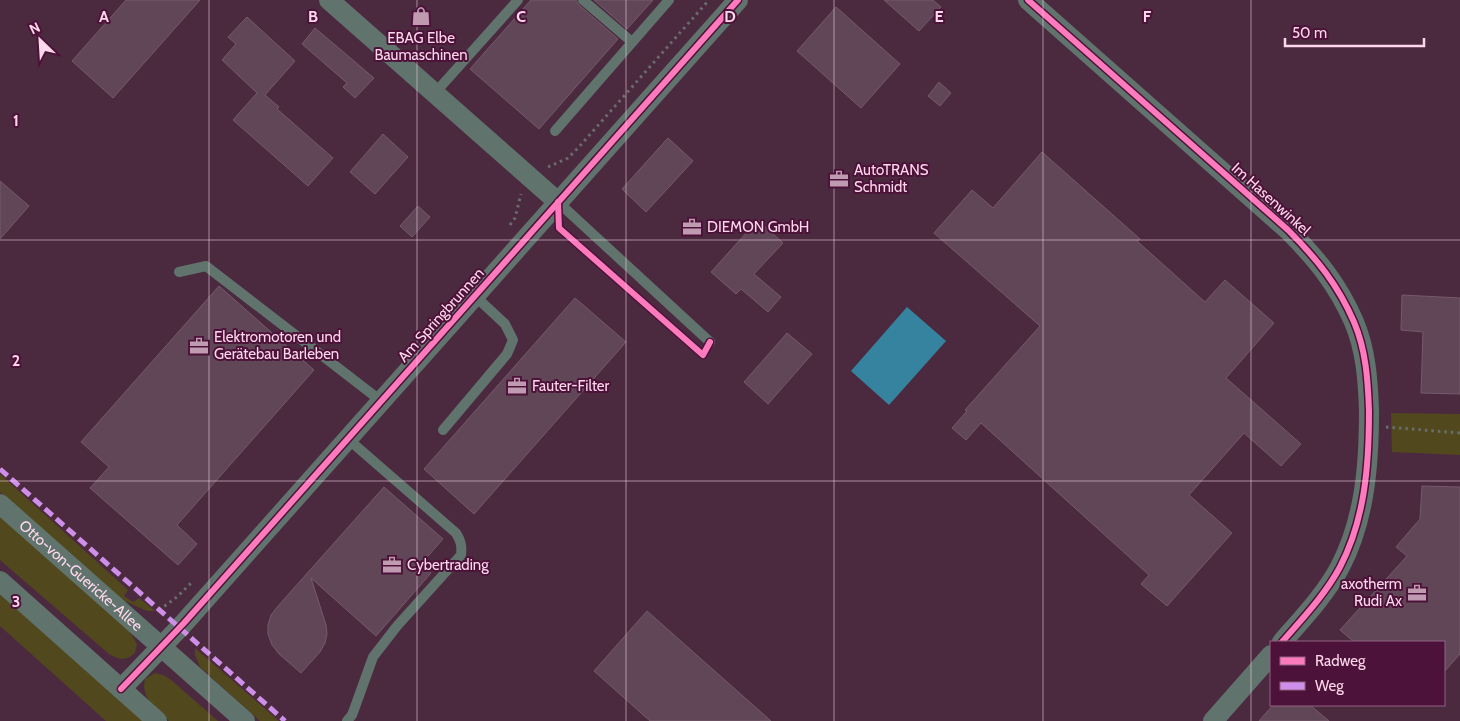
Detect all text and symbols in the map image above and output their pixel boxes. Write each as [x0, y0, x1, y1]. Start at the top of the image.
shop icon: EBAG Elbe Baumaschinen [410, 5, 432, 27]
text: A [99, 7, 109, 26]
text: B [308, 7, 318, 26]
text: C [516, 7, 526, 26]
text: D [724, 7, 736, 26]
text: E [934, 7, 944, 26]
text: F [1143, 7, 1152, 26]
north arrow [15, 15, 65, 65]
scale bar [1285, 15, 1424, 47]
text: N [26, 18, 43, 38]
text: 50 m [1292, 24, 1327, 42]
place label: EBAG Elbe Baumaschinen [374, 29, 468, 64]
text: 1 [13, 111, 19, 130]
street label: Im Hasenwinkel [1228, 159, 1315, 239]
place label: AutoTRANS Schmidt [854, 161, 929, 196]
office icon: AutoTRANS Schmidt [828, 168, 850, 190]
office icon: DIEMON GmbH [681, 216, 703, 238]
place label: DIEMON GmbH [707, 218, 809, 236]
street label: Am Springbrunnen [394, 264, 488, 366]
place label: Elektromotoren und Gerätebau Barleben [214, 328, 341, 363]
office icon: Elektromotoren und Gerätebau Barleben [188, 335, 210, 357]
text: 2 [12, 351, 20, 370]
office icon: Fauter-Filter [506, 375, 528, 397]
place label: Fauter-Filter [532, 377, 610, 395]
street label: Otto-von-Guericke-Allee [15, 516, 146, 635]
office icon: Cybertrading [381, 554, 403, 576]
place label: Cybertrading [407, 556, 489, 574]
place label: axotherm Rudi Ax [1341, 575, 1402, 610]
office icon: axotherm Rudi Ax [1406, 582, 1428, 604]
text: 3 [12, 592, 20, 611]
legend [1270, 641, 1445, 706]
text: Radweg [1315, 652, 1366, 670]
text: Weg [1315, 677, 1344, 695]

